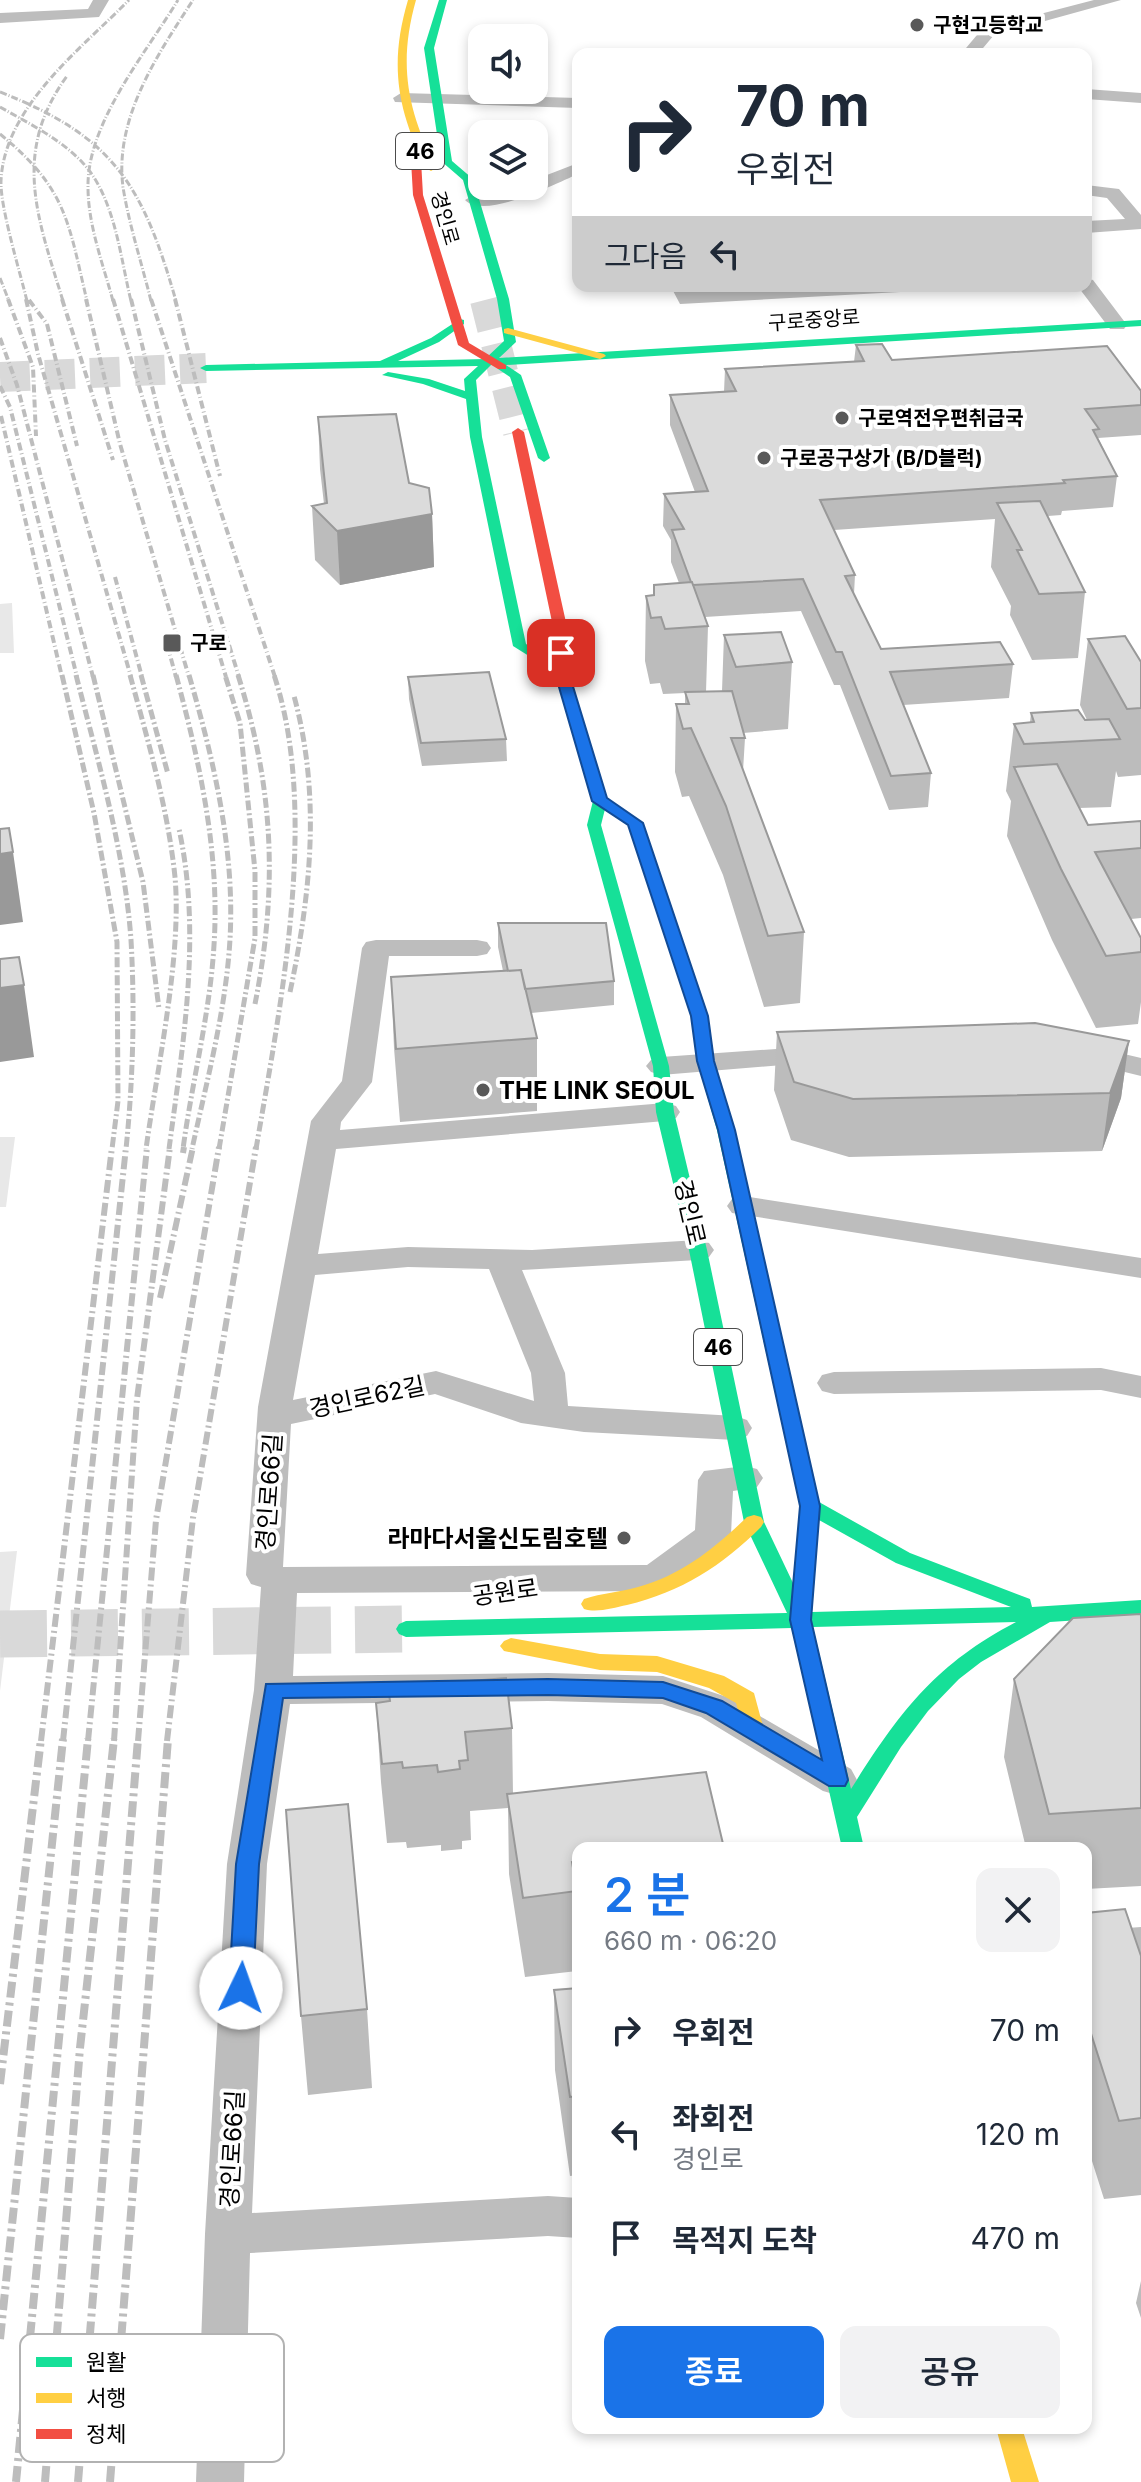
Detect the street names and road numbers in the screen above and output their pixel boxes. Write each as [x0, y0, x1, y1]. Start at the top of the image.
road number: 46 [396, 133, 444, 169]
street label: 경인로 [426, 188, 464, 248]
street label: 구로중앙로 [767, 305, 861, 335]
street label: 경인로 [668, 1176, 712, 1248]
road number: 46 [694, 1329, 742, 1365]
street label: 경인로62길 [306, 1371, 428, 1423]
street label: 경인로66길 [250, 1432, 288, 1552]
street label: 공원로 [470, 1573, 540, 1611]
street label: 경인로66길 [214, 2089, 250, 2209]

